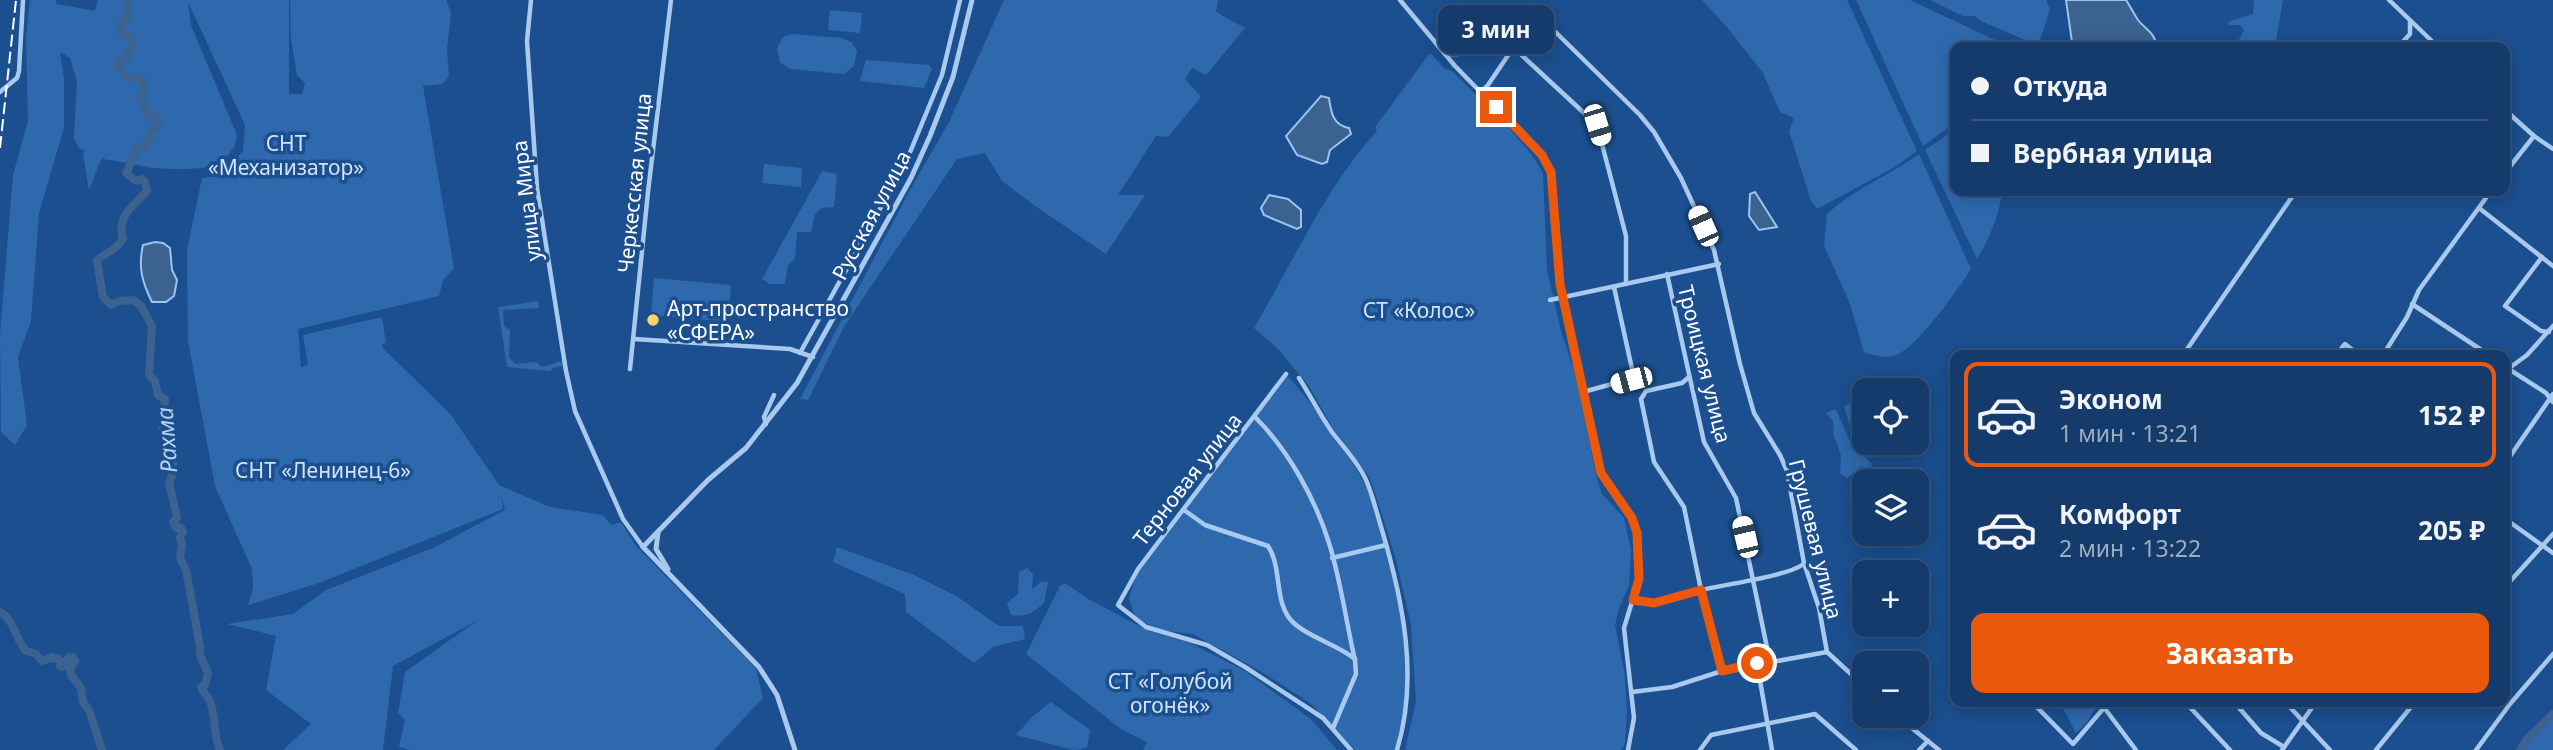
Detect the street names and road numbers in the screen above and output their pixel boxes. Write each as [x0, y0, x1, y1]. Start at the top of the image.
street label: Черкесская улица [611, 92, 657, 274]
street label: улица Мира [505, 139, 547, 263]
street label: Русская улица [825, 145, 917, 285]
street label: Троицкая улица [1672, 282, 1738, 446]
street label: Терновая улица [1126, 407, 1248, 551]
street label: Грушевая улица [1783, 456, 1849, 622]

